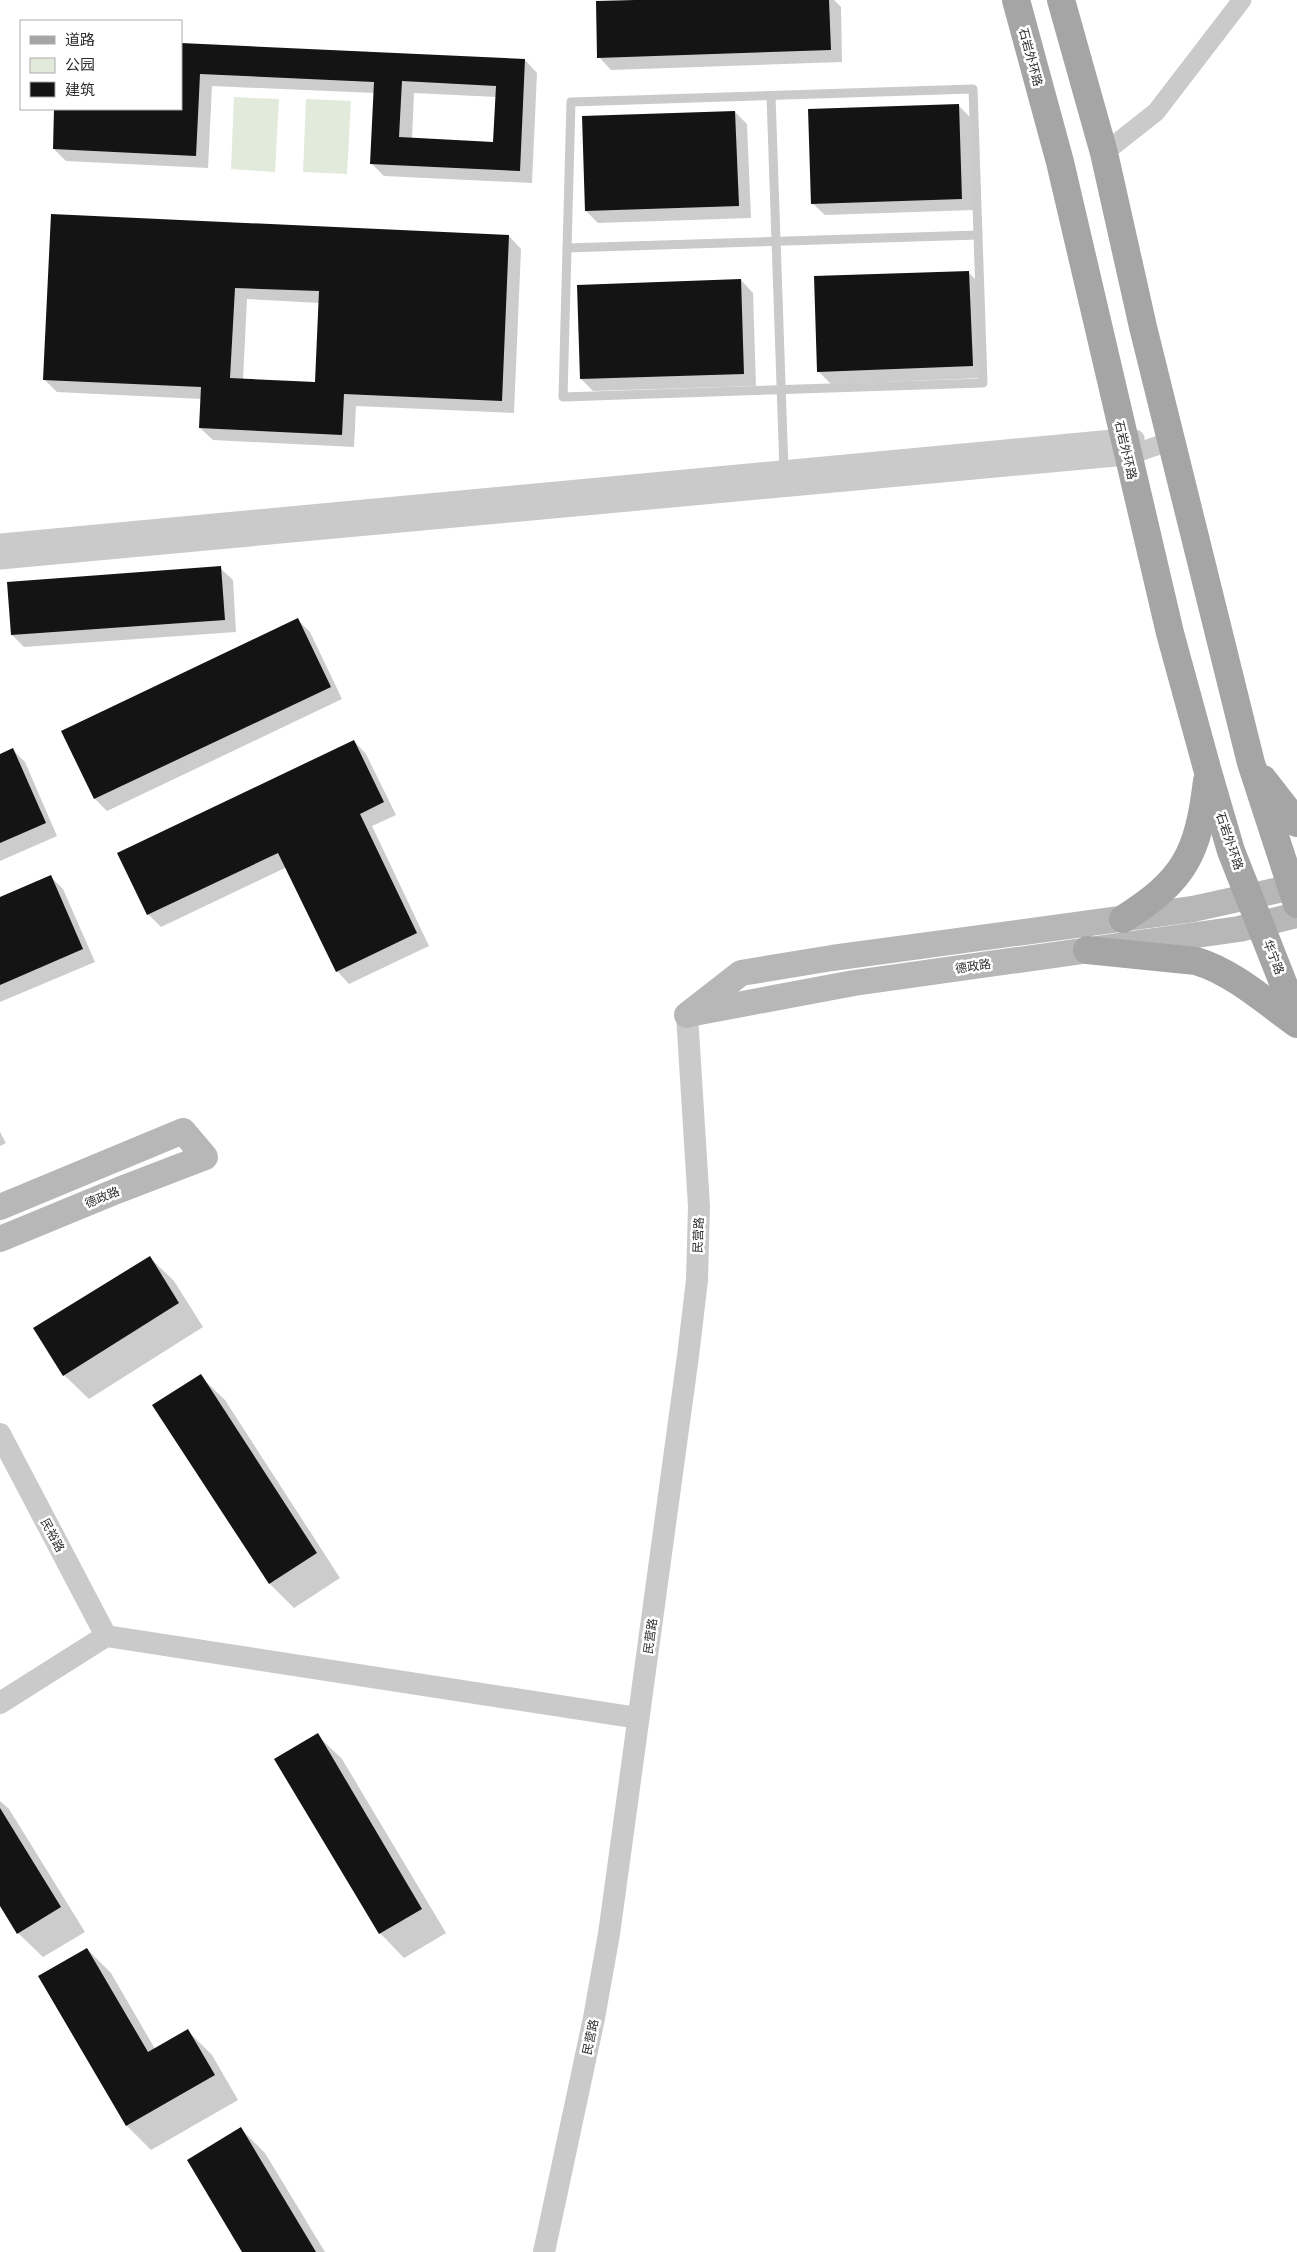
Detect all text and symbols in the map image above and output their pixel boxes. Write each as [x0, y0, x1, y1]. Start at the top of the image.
legend [20, 20, 182, 110]
street label: 石岩外环路 [1016, 26, 1046, 88]
text: 道路 [65, 30, 95, 48]
text: 公园 [65, 55, 95, 73]
text: 建筑 [65, 80, 95, 98]
street label: 石岩外环路 [1112, 419, 1140, 481]
street label: 石岩外环路 [1213, 810, 1247, 872]
street label: 华宁路 [1261, 938, 1287, 976]
street label: 德政路 [954, 956, 992, 976]
street label: 德政路 [82, 1183, 122, 1211]
street label: 民营路 [690, 1217, 706, 1253]
street label: 民裕路 [38, 1516, 68, 1554]
street label: 民营路 [640, 1617, 660, 1655]
street label: 民营路 [579, 2018, 601, 2056]

